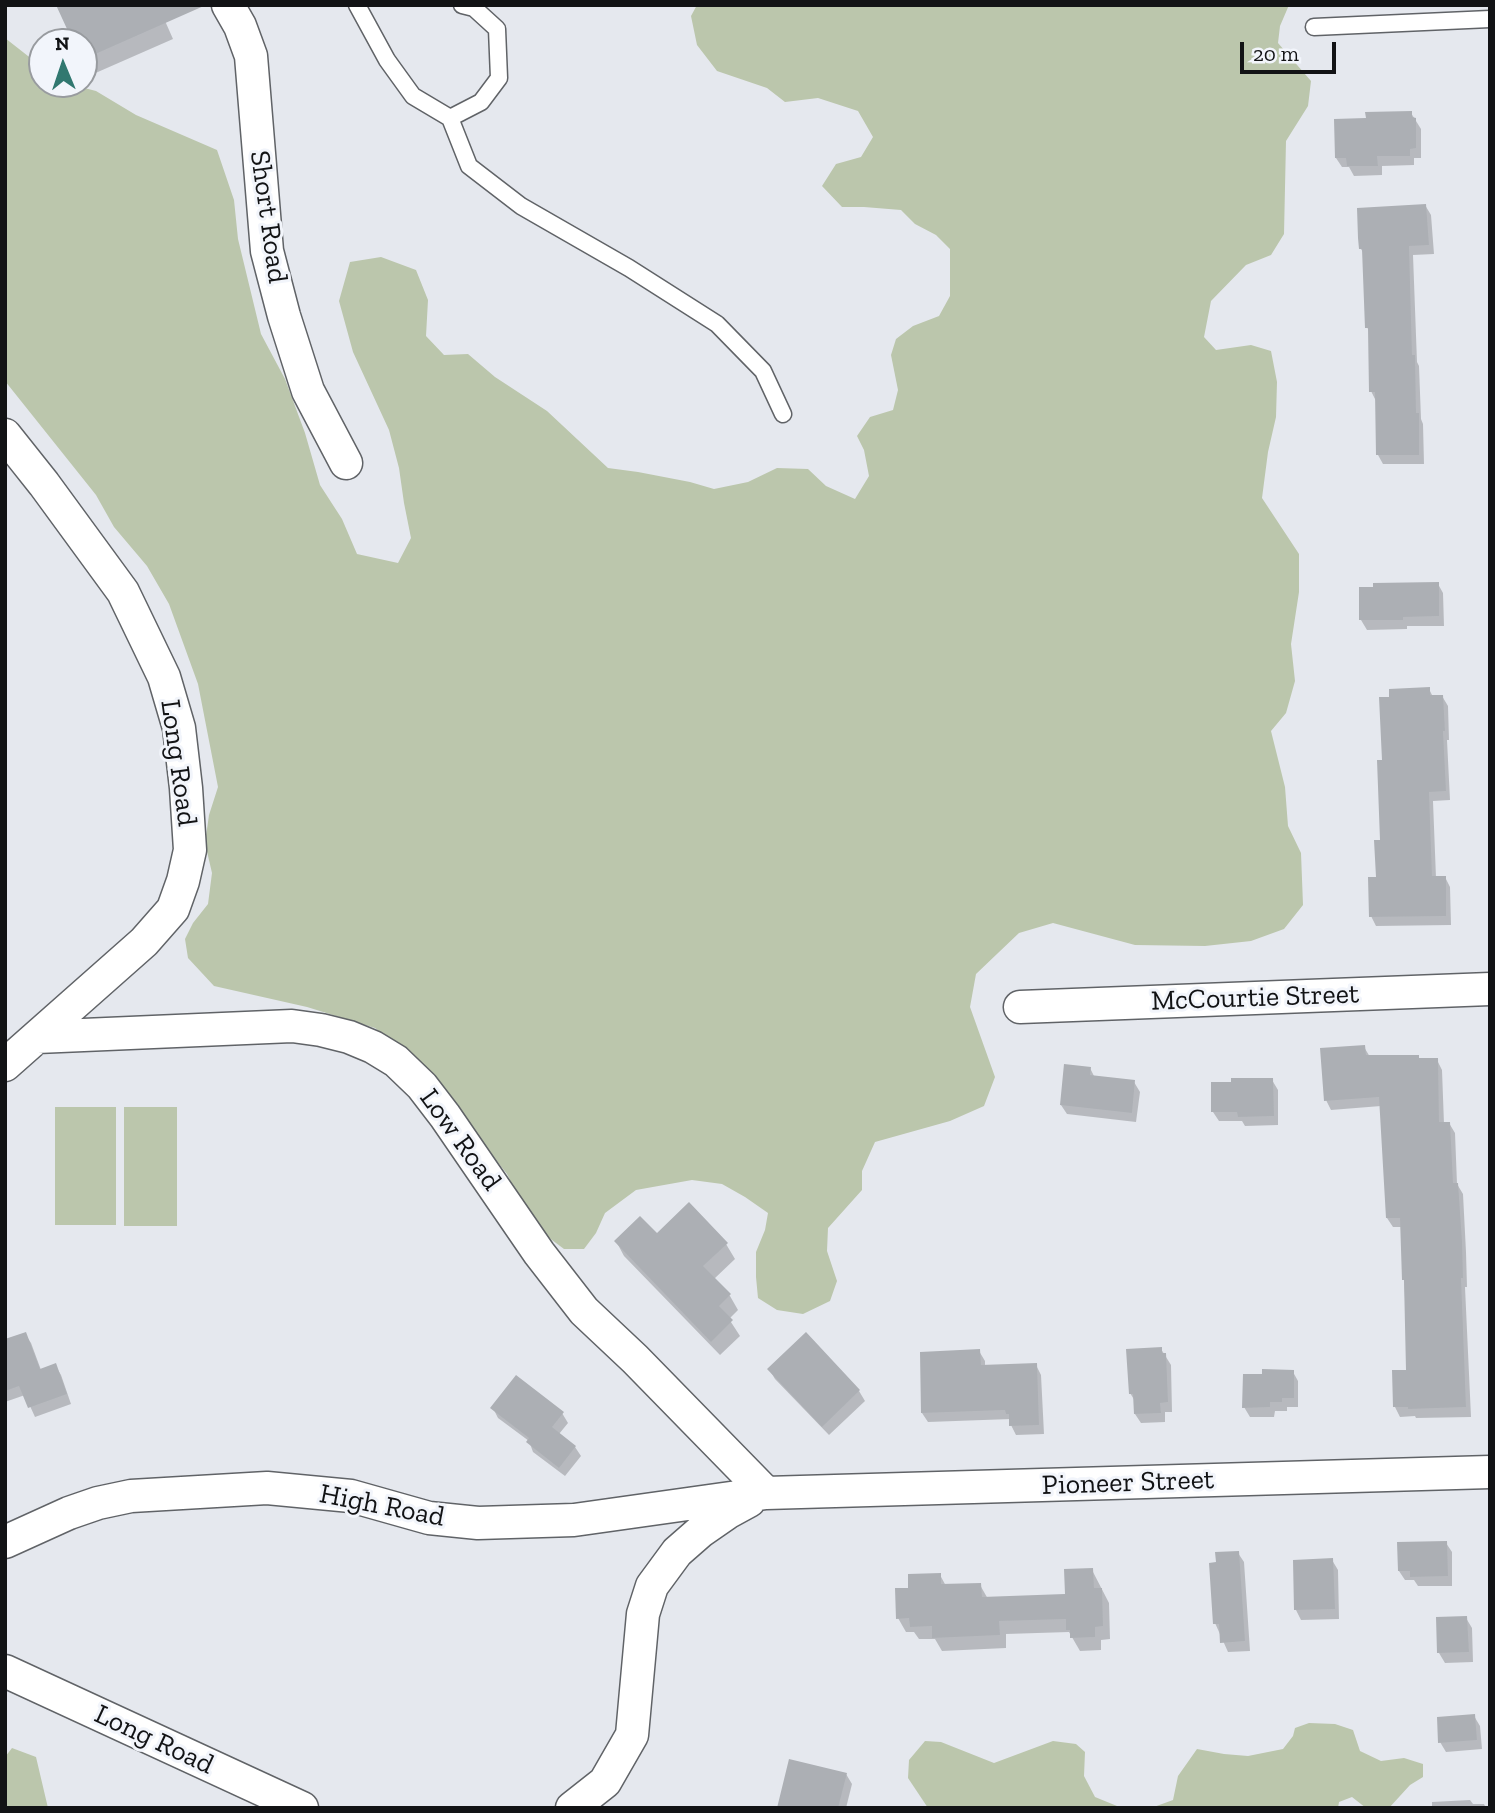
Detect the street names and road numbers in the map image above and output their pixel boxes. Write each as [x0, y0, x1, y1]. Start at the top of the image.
street label: Short Road [242, 148, 294, 286]
street label: Long Road [152, 697, 204, 829]
street label: McCourtie Street [1150, 978, 1360, 1018]
street label: Low Road [412, 1083, 508, 1197]
street label: Pioneer Street [1041, 1463, 1215, 1503]
street label: High Road [317, 1477, 447, 1535]
street label: Long Road [89, 1698, 219, 1782]

